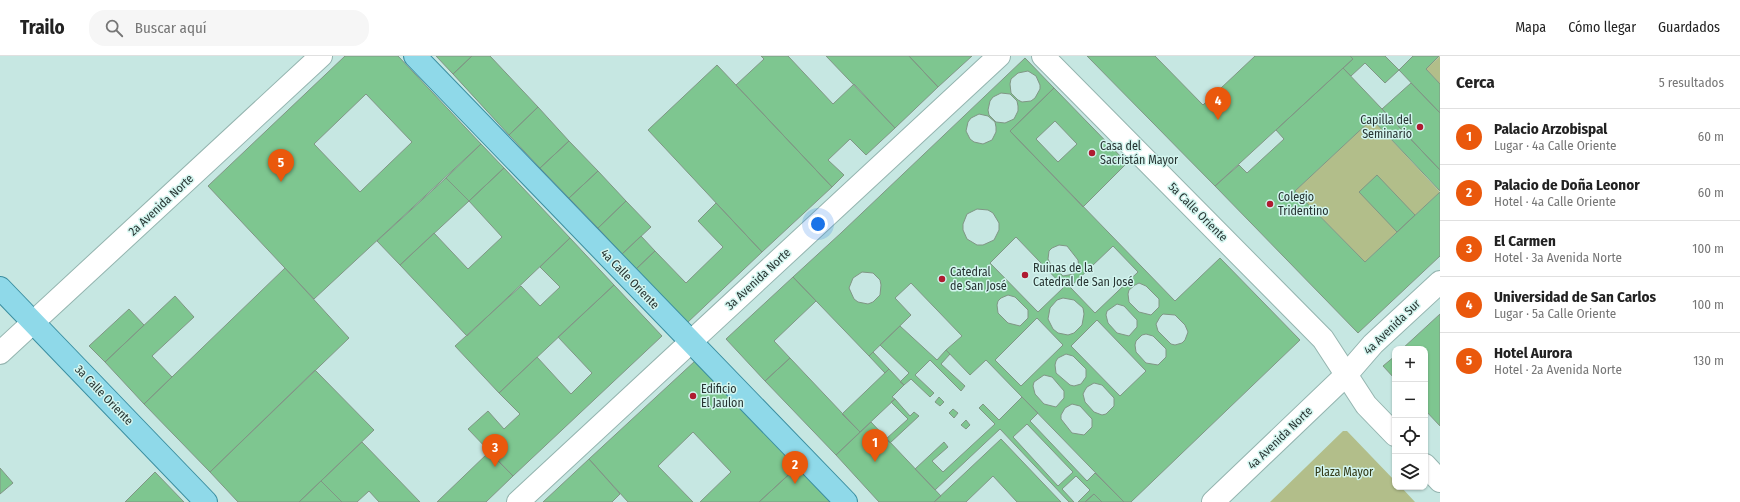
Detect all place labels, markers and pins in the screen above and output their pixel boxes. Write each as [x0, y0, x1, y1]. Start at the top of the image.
pin: 4 [1205, 87, 1231, 120]
place label: Capilla del Seminario [1360, 113, 1412, 141]
marker: Capilla del Seminario [1415, 122, 1425, 132]
place label: Casa del Sacristán Mayor [1100, 139, 1179, 167]
marker: Casa del Sacristán Mayor [1087, 148, 1097, 158]
pin: 5 [268, 149, 294, 182]
place label: Colegio Tridentino [1278, 190, 1329, 218]
marker: Colegio Tridentino [1265, 199, 1275, 209]
place label: Ruinas de la Catedral de San José [1033, 261, 1133, 289]
place label: Catedral de San José [950, 265, 1007, 293]
marker: Ruinas de la Catedral de San José [1020, 270, 1030, 280]
marker: Catedral de San José [937, 274, 947, 284]
place label: Edificio El Jaulon [701, 382, 744, 410]
marker: Edificio El Jaulon [688, 391, 698, 401]
pin: 1 [862, 429, 888, 462]
pin: 3 [482, 434, 508, 467]
pin: 2 [782, 451, 808, 484]

